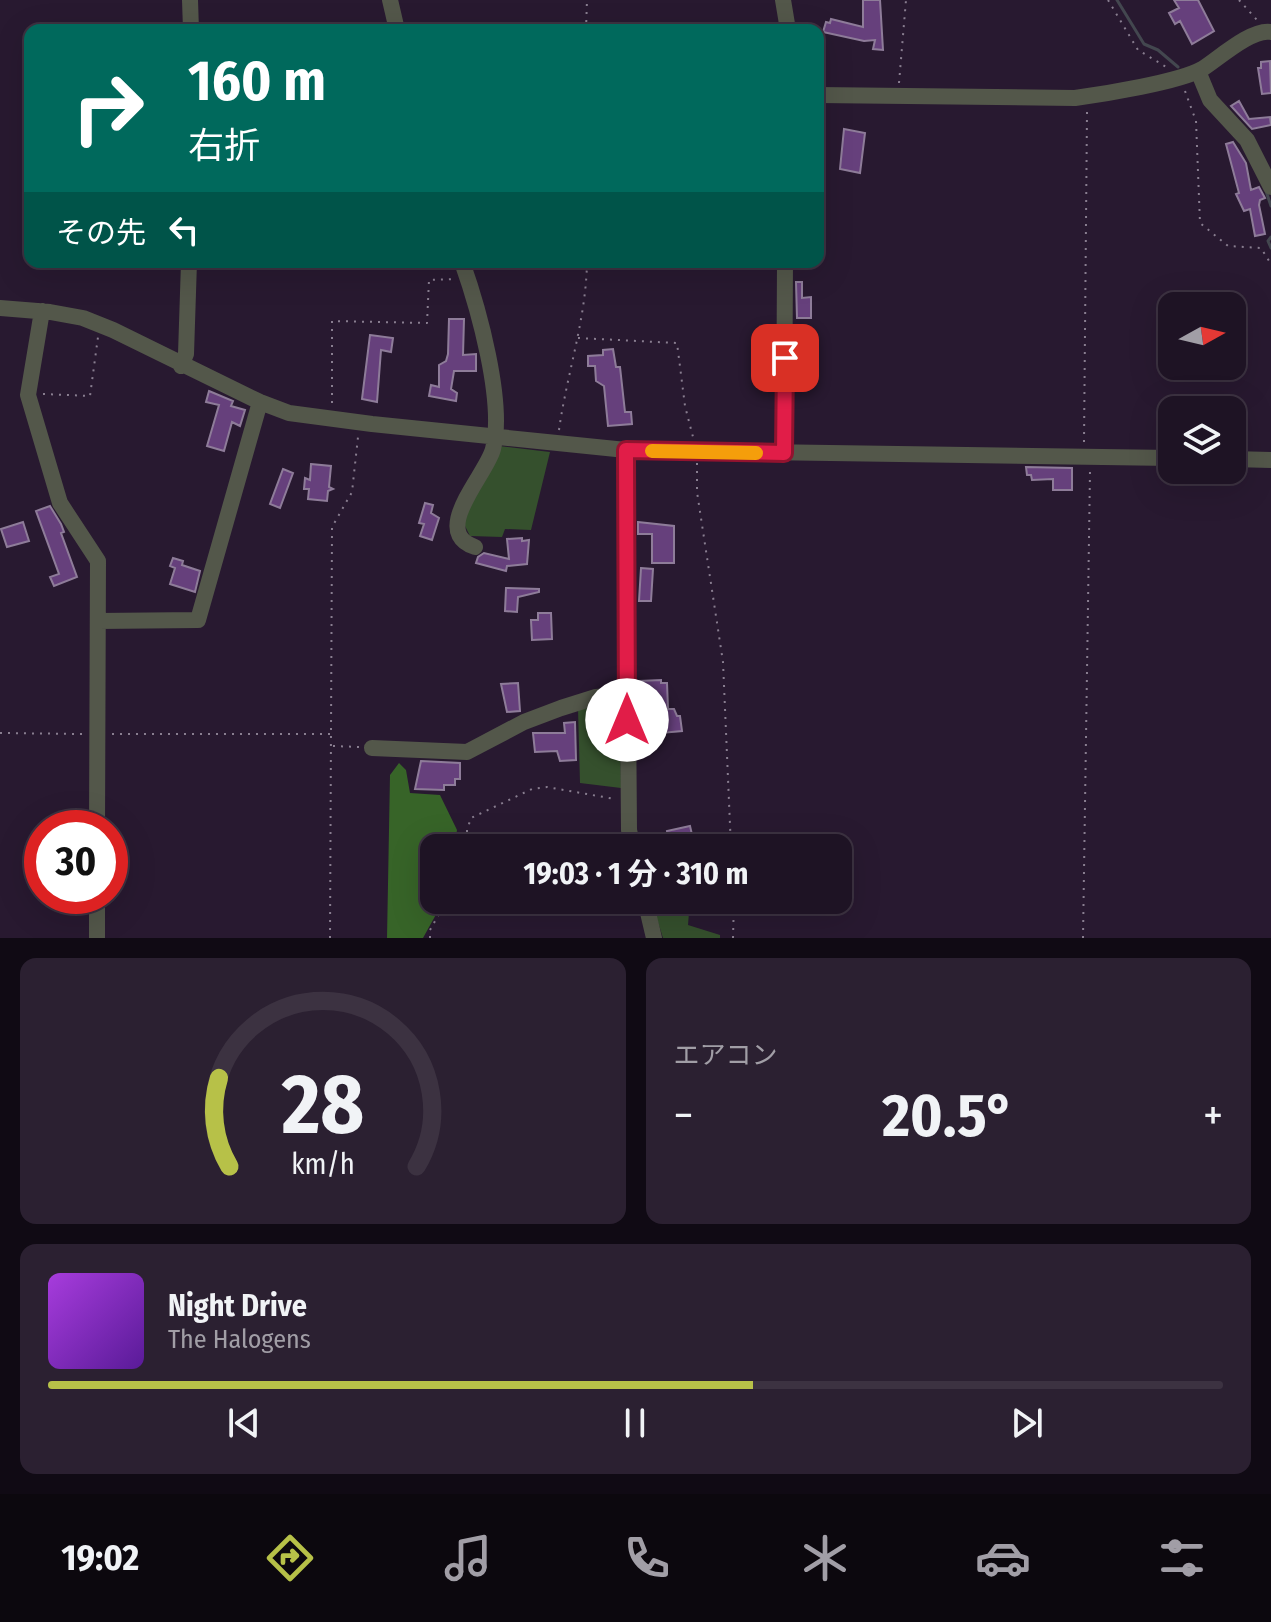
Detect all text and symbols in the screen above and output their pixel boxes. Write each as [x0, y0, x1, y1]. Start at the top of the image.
text: 160 m [188, 48, 326, 115]
icon: right [56, 56, 160, 160]
text: 右折 [188, 124, 260, 168]
icon: left [162, 208, 206, 252]
text: その先 [56, 215, 146, 251]
north arrow [1158, 292, 1246, 380]
map controls [1158, 292, 1246, 484]
pin [751, 324, 819, 392]
icon: arrive [763, 336, 807, 380]
button: layers [1158, 396, 1246, 484]
position arrow [585, 678, 669, 762]
speed limit sign: 30 [24, 810, 128, 914]
text: 19:03 · 1 分 · 310 m [524, 856, 748, 892]
text: エアコン [674, 1040, 778, 1071]
text: 28 [281, 1055, 364, 1155]
text: 20.5° [882, 1080, 1014, 1152]
text: − [674, 1089, 693, 1142]
text: + [1203, 1089, 1223, 1142]
text: km/h [291, 1147, 355, 1182]
text: Night Drive [168, 1288, 307, 1324]
text: The Halogens [168, 1324, 311, 1355]
icon: previous [222, 1401, 266, 1445]
icon: pause [613, 1401, 657, 1445]
icon: next [1005, 1401, 1049, 1445]
icon: directions [262, 1530, 318, 1586]
icon: music [440, 1530, 496, 1586]
icon: phone [619, 1530, 675, 1586]
icon: climate [797, 1530, 853, 1586]
icon: car [975, 1530, 1031, 1586]
icon: filters [1154, 1530, 1210, 1586]
text: 19:02 [61, 1536, 139, 1580]

